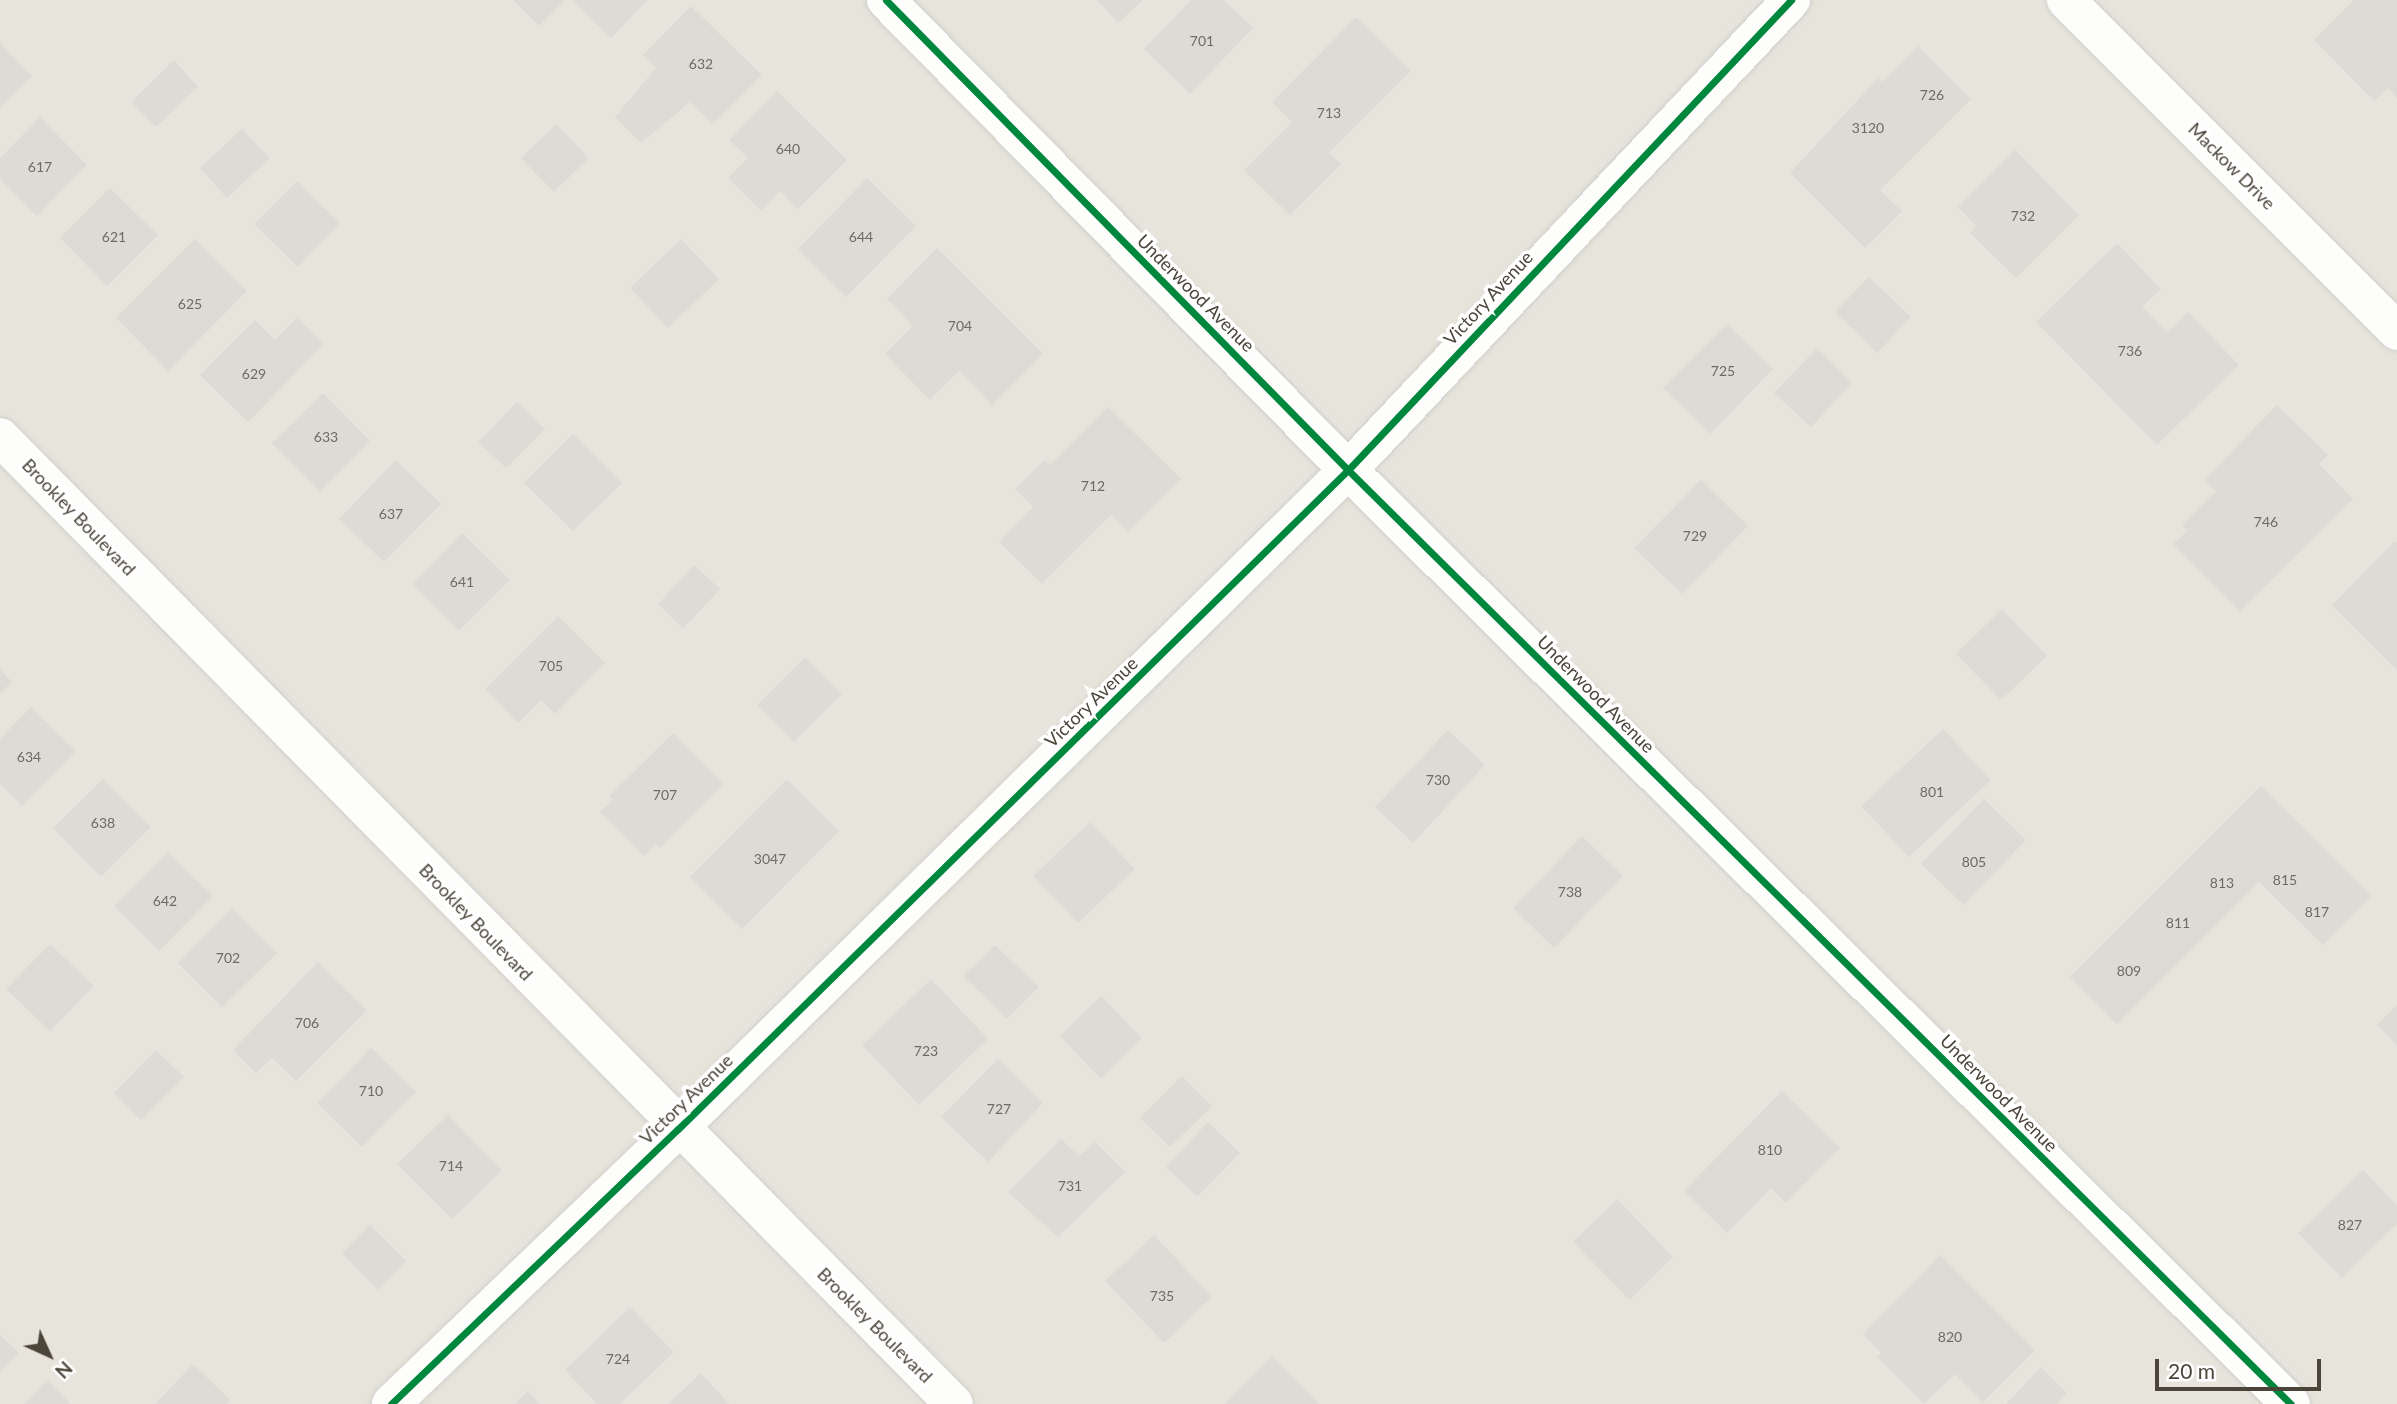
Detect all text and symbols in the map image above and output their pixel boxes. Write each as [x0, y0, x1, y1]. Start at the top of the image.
house number: 701 [1190, 33, 1214, 49]
house number: 632 [689, 56, 713, 72]
house number: 726 [1920, 87, 1944, 103]
house number: 713 [1317, 105, 1341, 121]
street label: Mackow Drive [2184, 118, 2280, 214]
house number: 3120 [1852, 120, 1884, 136]
house number: 640 [776, 141, 800, 157]
house number: 617 [28, 159, 52, 175]
house number: 732 [2011, 208, 2035, 224]
house number: 621 [102, 229, 126, 245]
house number: 644 [849, 229, 873, 245]
street label: Underwood Avenue [1133, 230, 1259, 356]
street label: Victory Avenue [1439, 246, 1537, 350]
house number: 625 [178, 296, 202, 312]
house number: 704 [948, 318, 972, 334]
house number: 736 [2118, 343, 2142, 359]
house number: 725 [1711, 363, 1735, 379]
house number: 629 [242, 366, 266, 382]
house number: 633 [314, 429, 338, 445]
street label: Brookley Boulevard [18, 454, 140, 580]
house number: 712 [1081, 478, 1105, 494]
house number: 637 [379, 506, 403, 522]
house number: 746 [2254, 514, 2278, 530]
house number: 729 [1683, 528, 1707, 544]
house number: 641 [450, 574, 474, 590]
street label: Underwood Avenue [1533, 631, 1659, 757]
street label: Victory Avenue [1040, 652, 1142, 752]
house number: 705 [539, 658, 563, 674]
house number: 634 [17, 749, 41, 765]
house number: 730 [1426, 772, 1450, 788]
house number: 801 [1920, 784, 1944, 800]
house number: 707 [653, 787, 677, 803]
house number: 638 [91, 815, 115, 831]
house number: 3047 [754, 851, 786, 867]
house number: 805 [1962, 854, 1986, 870]
street label: Brookley Boulevard [415, 859, 537, 985]
house number: 815 [2273, 872, 2297, 888]
house number: 813 [2210, 875, 2234, 891]
house number: 738 [1558, 884, 1582, 900]
house number: 642 [153, 893, 177, 909]
house number: 817 [2305, 904, 2329, 920]
house number: 811 [2166, 915, 2190, 931]
house number: 702 [216, 950, 240, 966]
house number: 809 [2117, 963, 2141, 979]
house number: 706 [295, 1015, 319, 1031]
street label: Underwood Avenue [1936, 1030, 2062, 1156]
house number: 723 [914, 1043, 938, 1059]
street label: Victory Avenue [635, 1049, 737, 1149]
house number: 710 [359, 1083, 383, 1099]
house number: 727 [987, 1101, 1011, 1117]
house number: 810 [1758, 1142, 1782, 1158]
house number: 714 [439, 1158, 463, 1174]
house number: 731 [1058, 1178, 1082, 1194]
house number: 827 [2338, 1217, 2362, 1233]
street label: Brookley Boulevard [813, 1263, 937, 1387]
house number: 735 [1150, 1288, 1174, 1304]
north arrow [14, 1320, 84, 1390]
house number: 820 [1938, 1329, 1962, 1345]
scale bar [2159, 1344, 2325, 1388]
house number: 724 [606, 1351, 630, 1367]
text: N [51, 1357, 78, 1384]
text: 20 m [2168, 1358, 2215, 1383]

